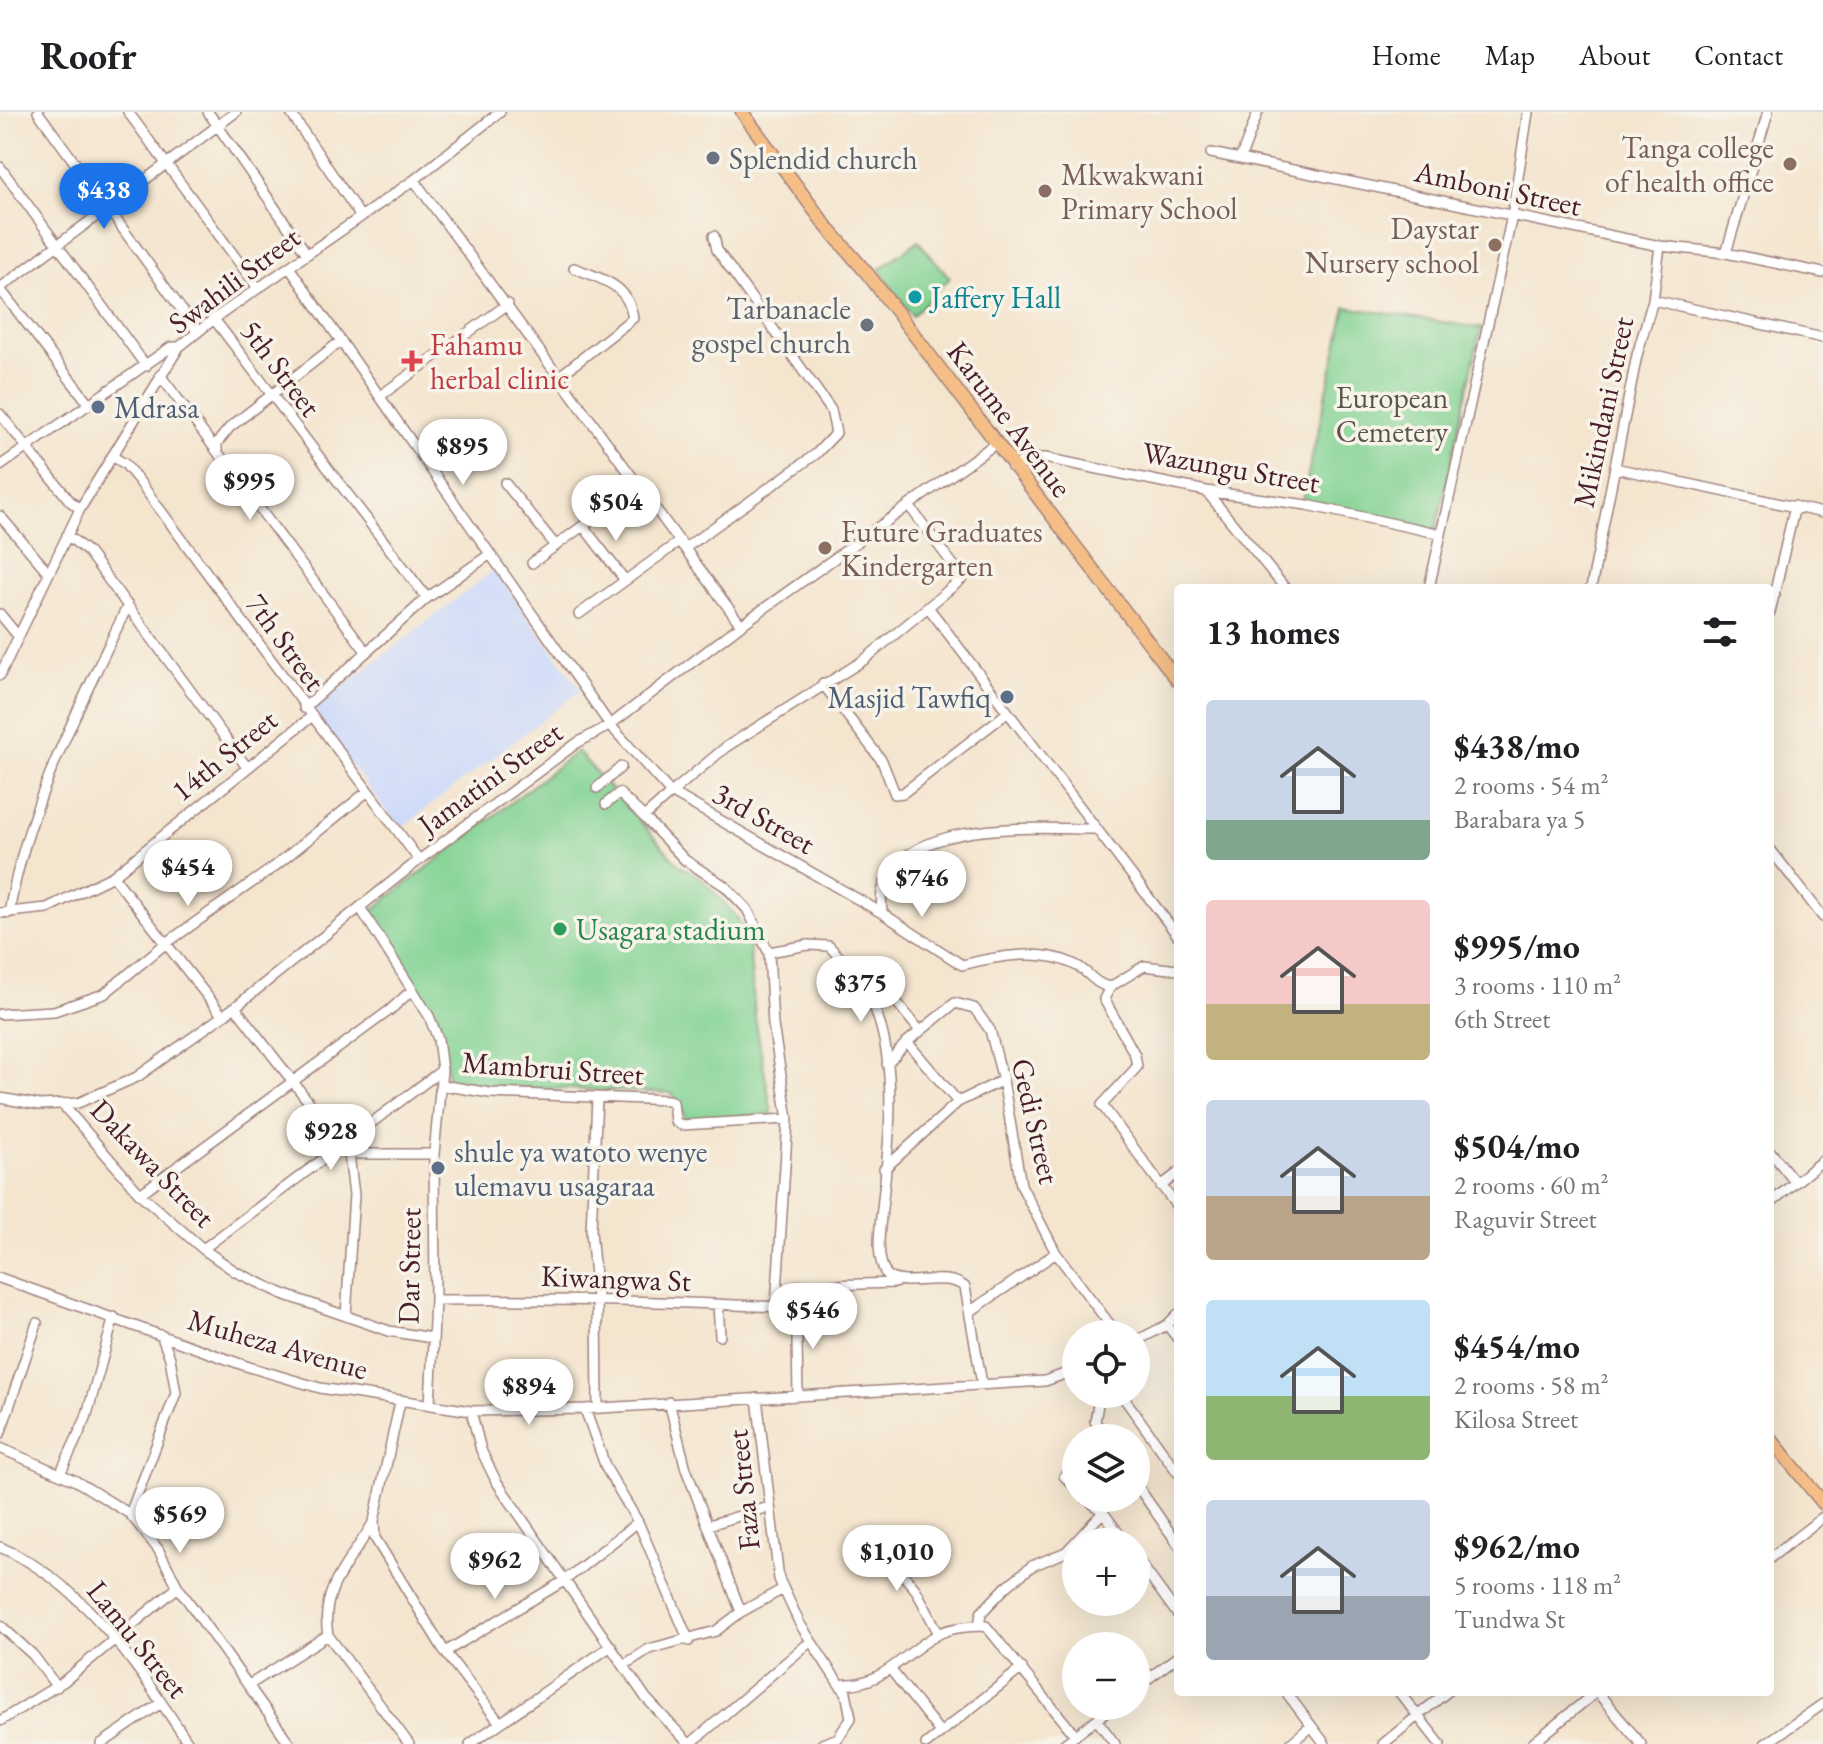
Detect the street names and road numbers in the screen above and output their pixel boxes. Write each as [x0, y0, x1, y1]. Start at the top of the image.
street label: Amboni Street [1410, 151, 1586, 225]
street label: Swahili Street [160, 217, 308, 342]
street label: 5th Street [232, 312, 330, 425]
street label: Mikindani Street [1564, 313, 1642, 511]
street label: Karume Avenue [939, 333, 1081, 505]
street label: Wazungu Street [1139, 432, 1323, 502]
street label: 7th Street [238, 586, 335, 699]
street label: 14th Street [163, 700, 286, 810]
street label: Jamatini Street [408, 712, 570, 845]
street label: 3rd Street [706, 773, 823, 863]
street label: Mambrui Street [461, 1042, 646, 1094]
street label: Gedi Street [1003, 1054, 1069, 1188]
street label: Dakawa Street [82, 1090, 224, 1236]
street label: Dar Street [388, 1207, 430, 1325]
street label: Kiwangwa St [540, 1256, 692, 1300]
street label: Muheza Avenue [184, 1300, 372, 1388]
street label: Faza Street [717, 1427, 769, 1552]
street label: Lamu Street [79, 1572, 198, 1706]

